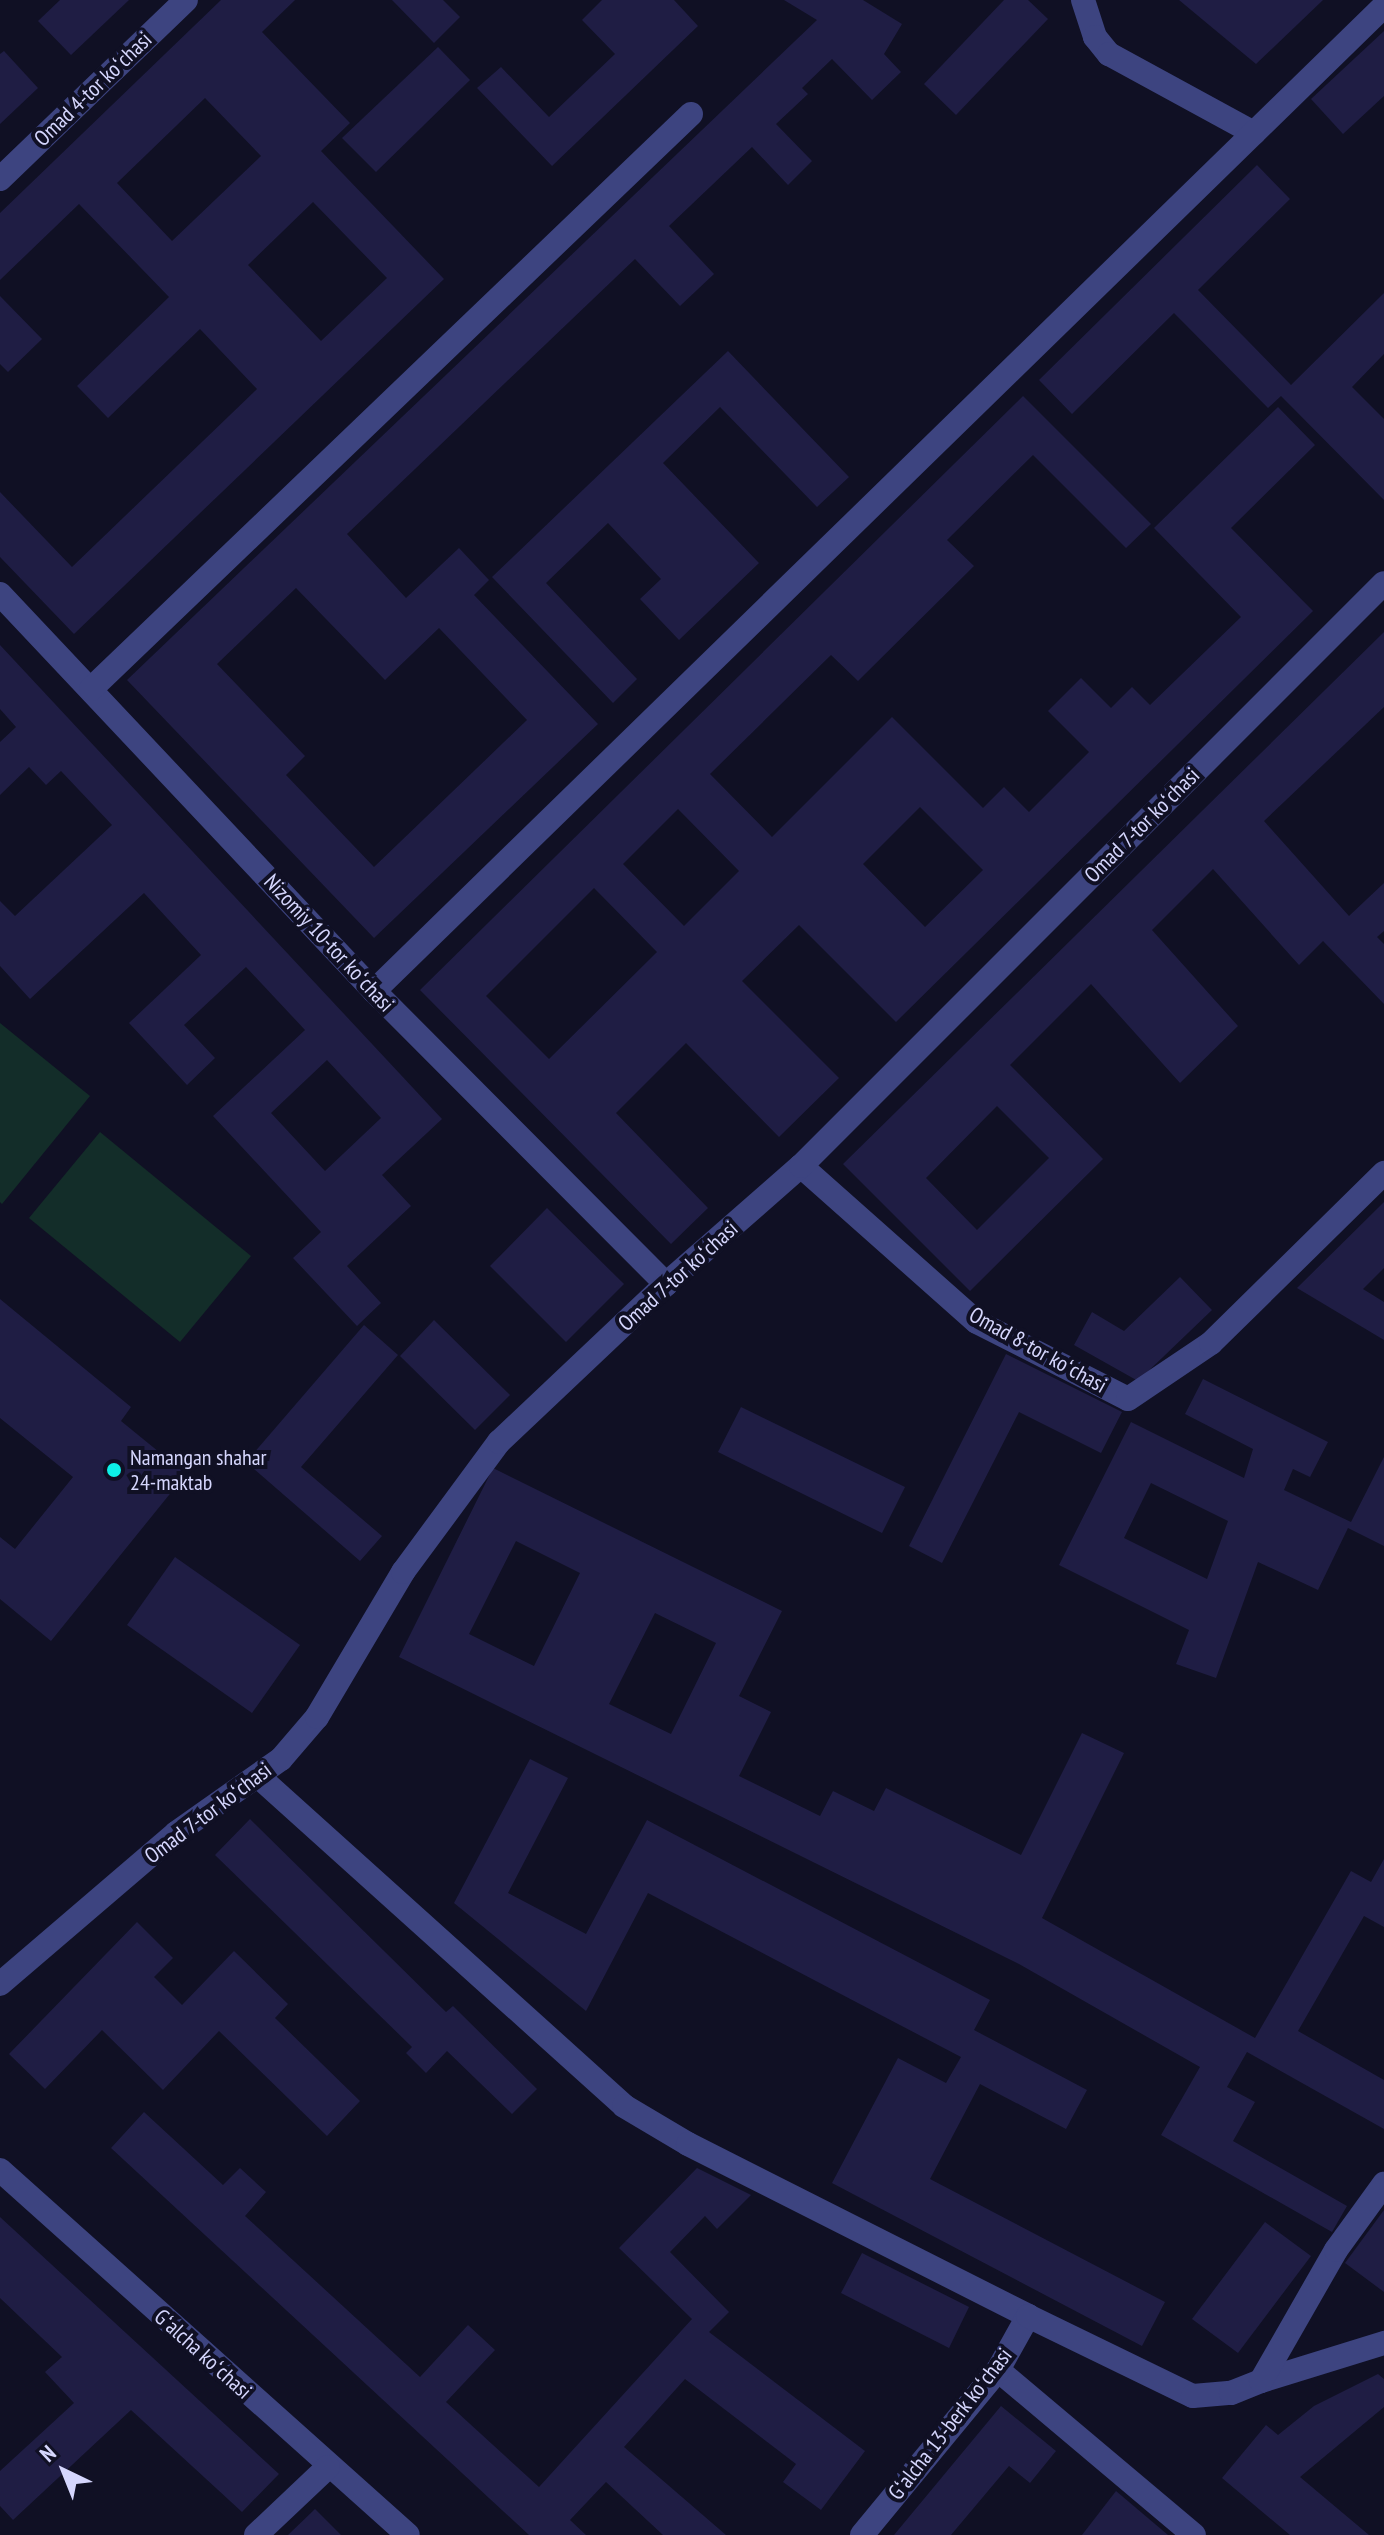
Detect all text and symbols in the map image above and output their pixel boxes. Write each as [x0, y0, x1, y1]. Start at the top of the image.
street label: Omad 4-tor koʻchasi [29, 26, 157, 152]
street label: Omad 7-tor koʻchasi [1079, 762, 1205, 888]
street label: Nizomiy 10-tor koʻchasi [258, 868, 400, 1018]
street label: Omad 7-tor koʻchasi [613, 1215, 743, 1337]
street label: Omad 8-tor koʻchasi [965, 1301, 1111, 1399]
place label: Namangan shahar 24-maktab [130, 1444, 266, 1496]
marker: Namangan shahar 24-maktab [105, 1461, 123, 1479]
street label: Omad 7-tor koʻchasi [139, 1757, 277, 1869]
street label: Gʻalcha koʻchasi [149, 2303, 257, 2405]
street label: Gʻalcha 13-berk koʻchasi [882, 2343, 1018, 2505]
north arrow [24, 2431, 104, 2511]
text: N [34, 2439, 62, 2468]

